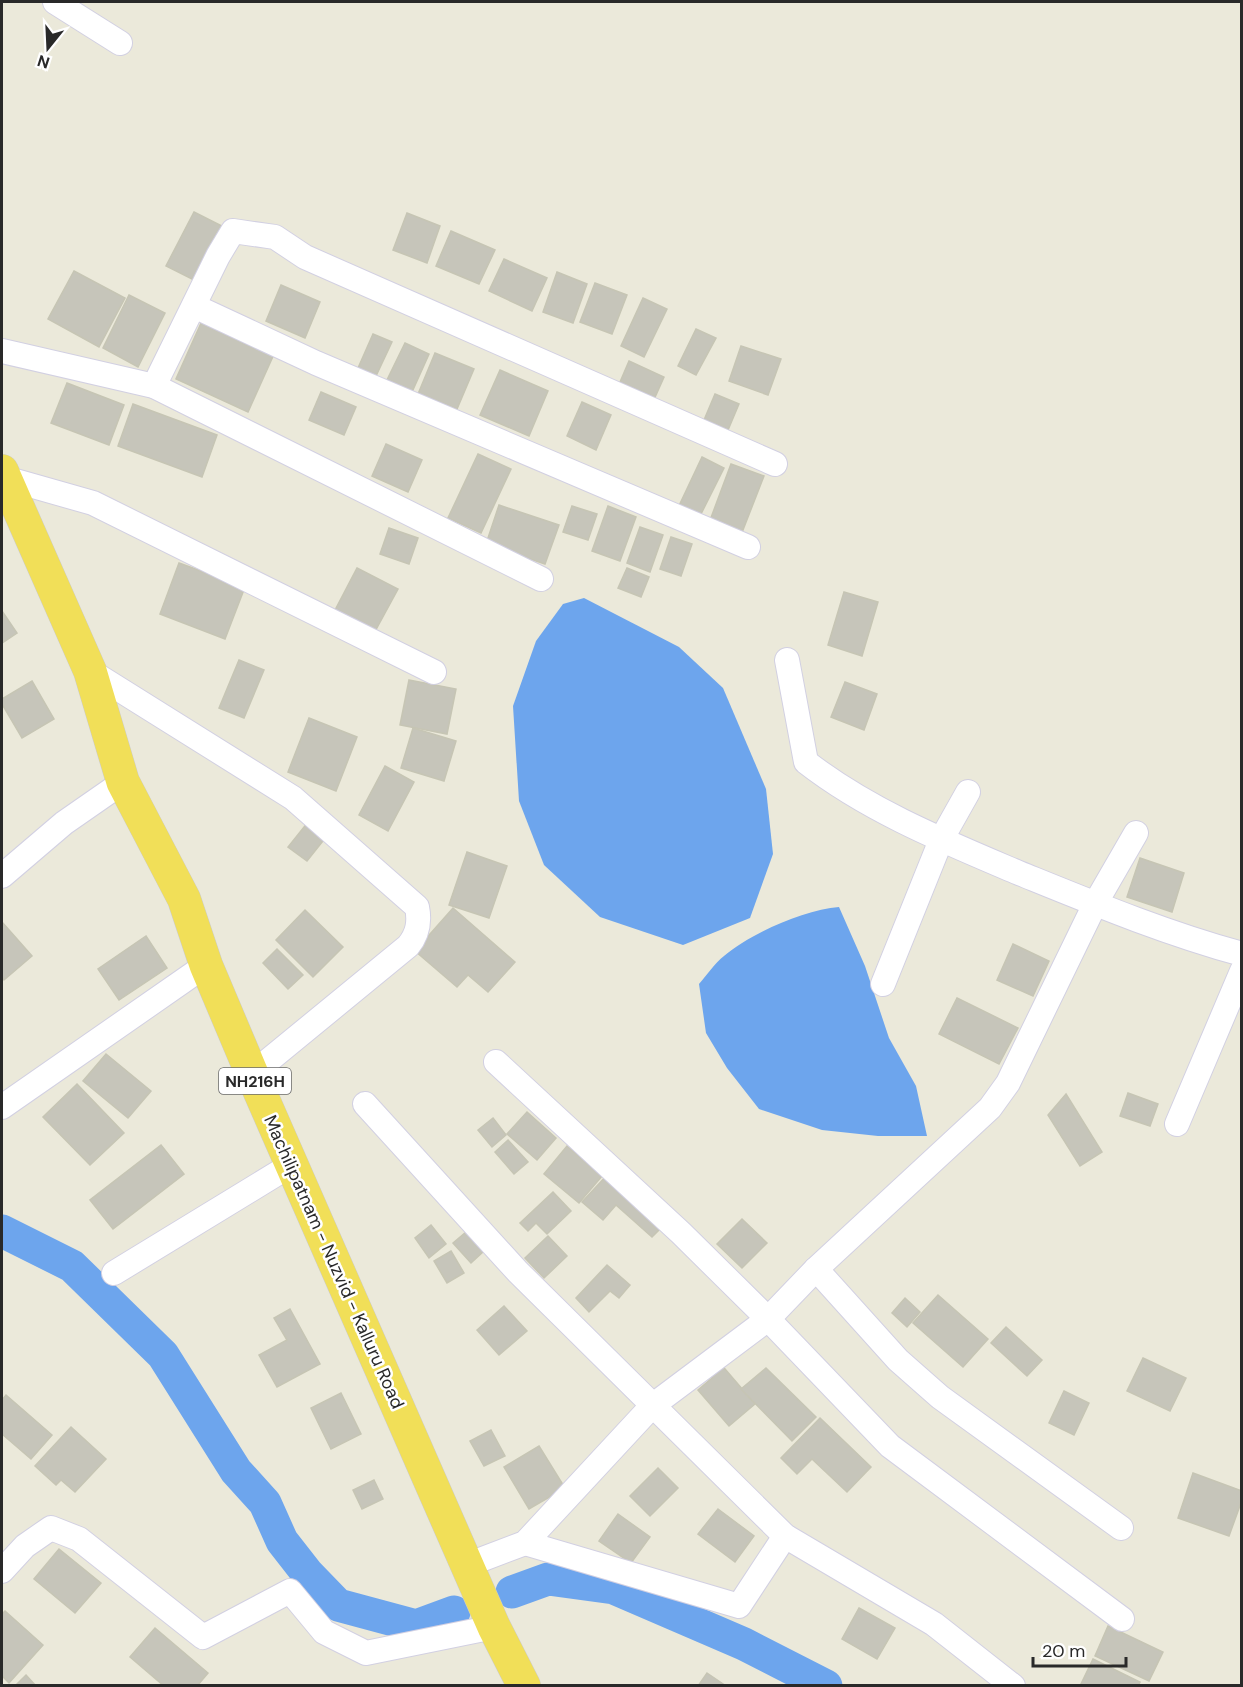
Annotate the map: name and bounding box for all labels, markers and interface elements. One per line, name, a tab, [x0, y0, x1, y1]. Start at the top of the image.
north arrow	[18, 18, 78, 78]
text: N	[35, 50, 52, 74]
road number: NH216H	[219, 1068, 291, 1094]
street label: Machilipatnam - Nuzvid - Kalluru Road	[258, 1111, 410, 1413]
scale bar	[1033, 1630, 1126, 1668]
text: 20 m	[1042, 1639, 1085, 1663]

